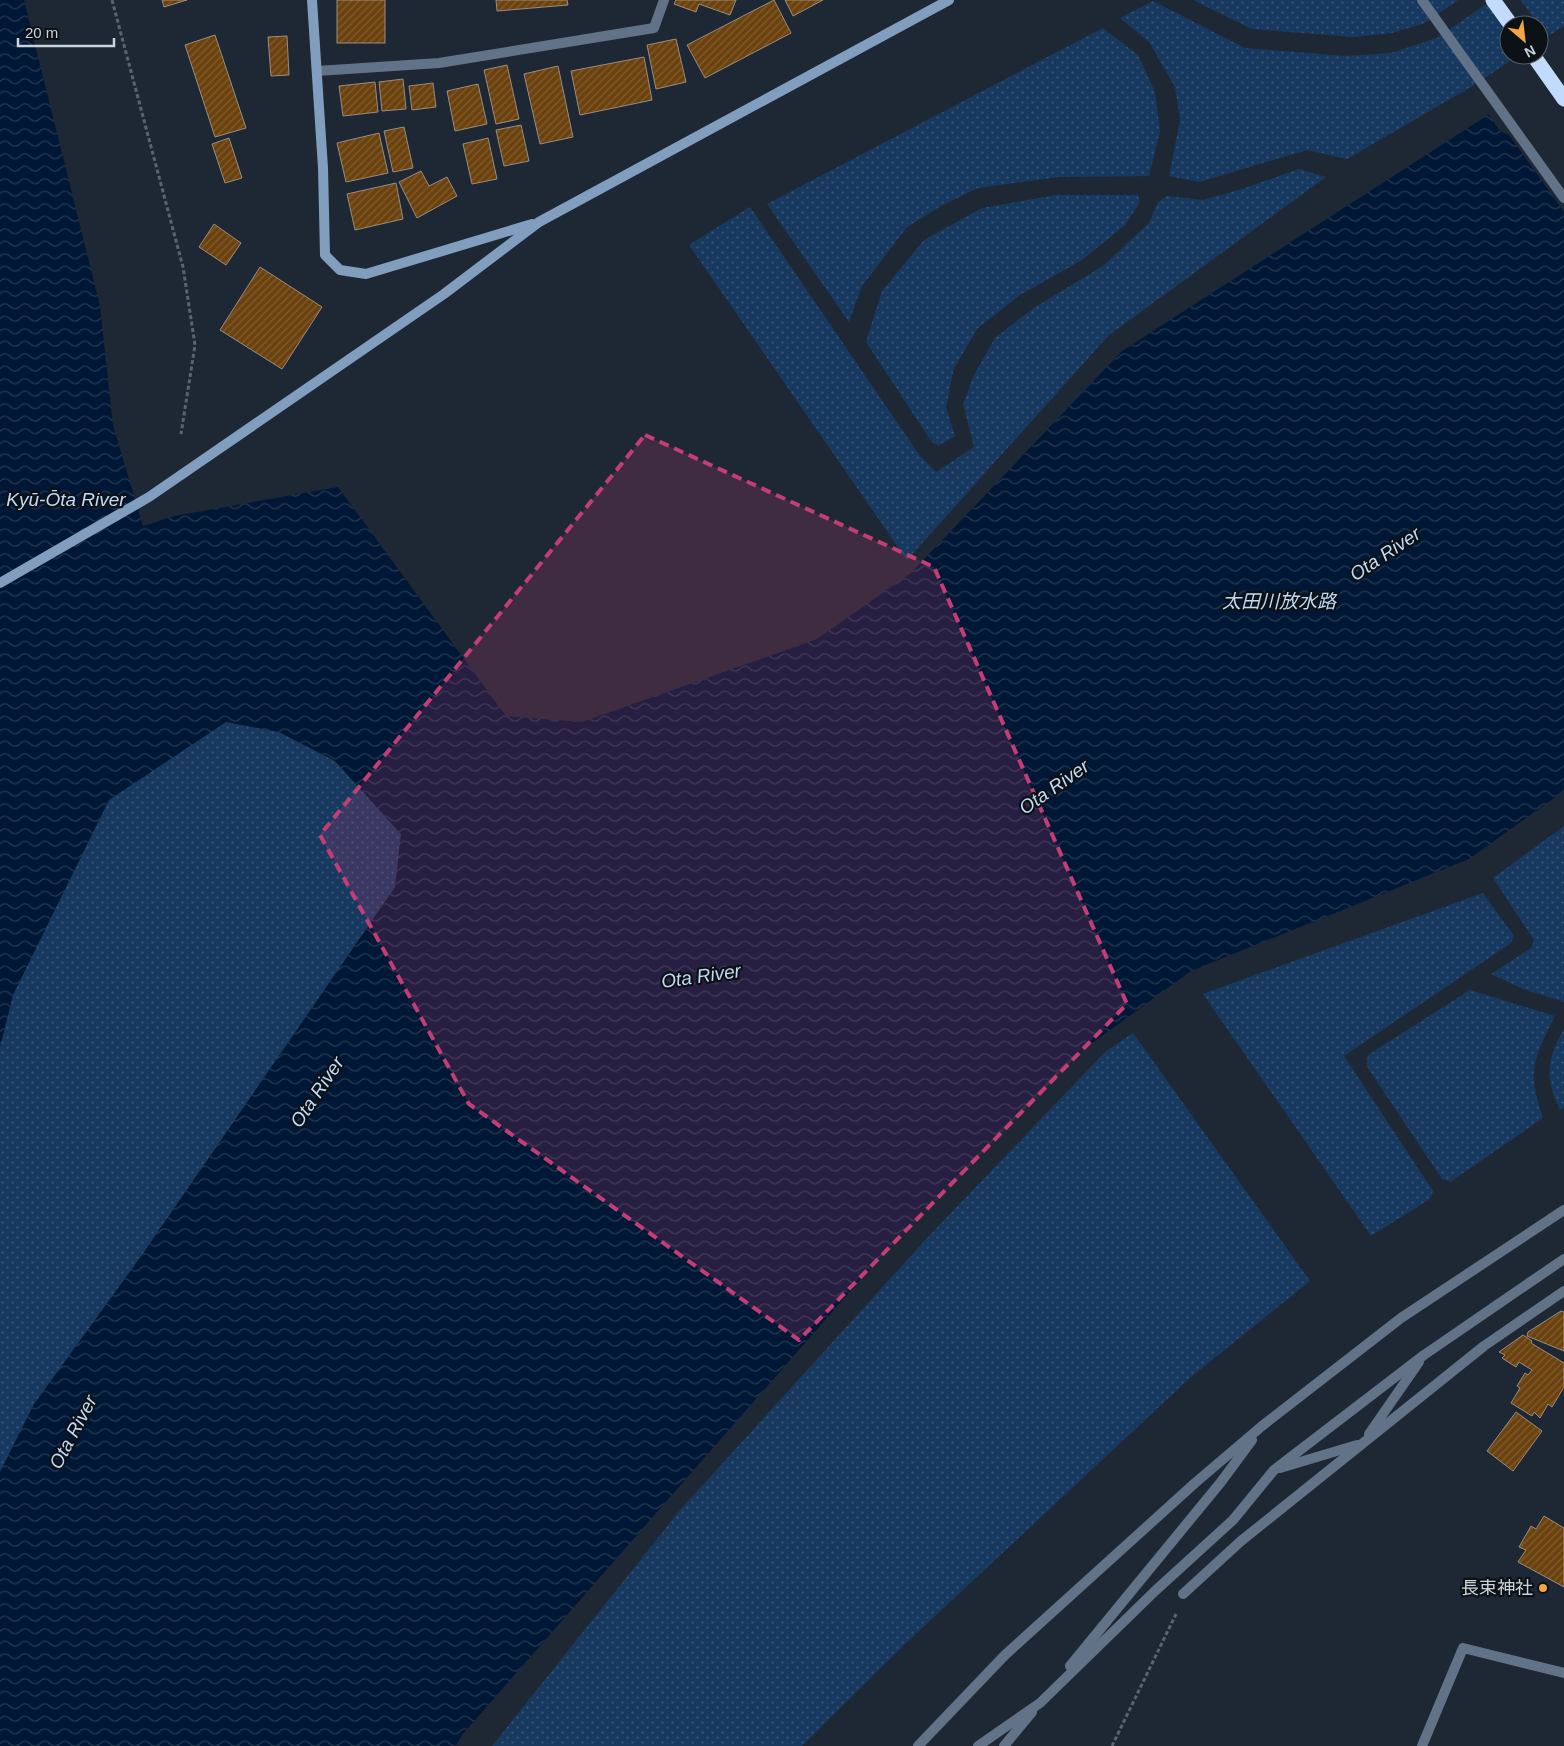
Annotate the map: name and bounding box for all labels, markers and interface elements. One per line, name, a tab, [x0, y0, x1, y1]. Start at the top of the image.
scale bar	[18, 15, 114, 47]
north arrow	[1499, 15, 1549, 65]
text: 20 m	[25, 24, 58, 41]
text: N	[1522, 42, 1538, 61]
water label: Kyū-Ōta River	[6, 489, 126, 510]
water label: Ota River	[1346, 522, 1425, 585]
water label: 太田川放水路	[1222, 591, 1338, 612]
water label: Ota River	[1015, 755, 1093, 819]
water label: Ota River	[660, 960, 743, 992]
water label: Ota River	[286, 1052, 349, 1131]
water label: Ota River	[45, 1391, 101, 1472]
place label: 長束神社	[1461, 1578, 1533, 1598]
marker: 長束神社	[1537, 1582, 1549, 1594]

